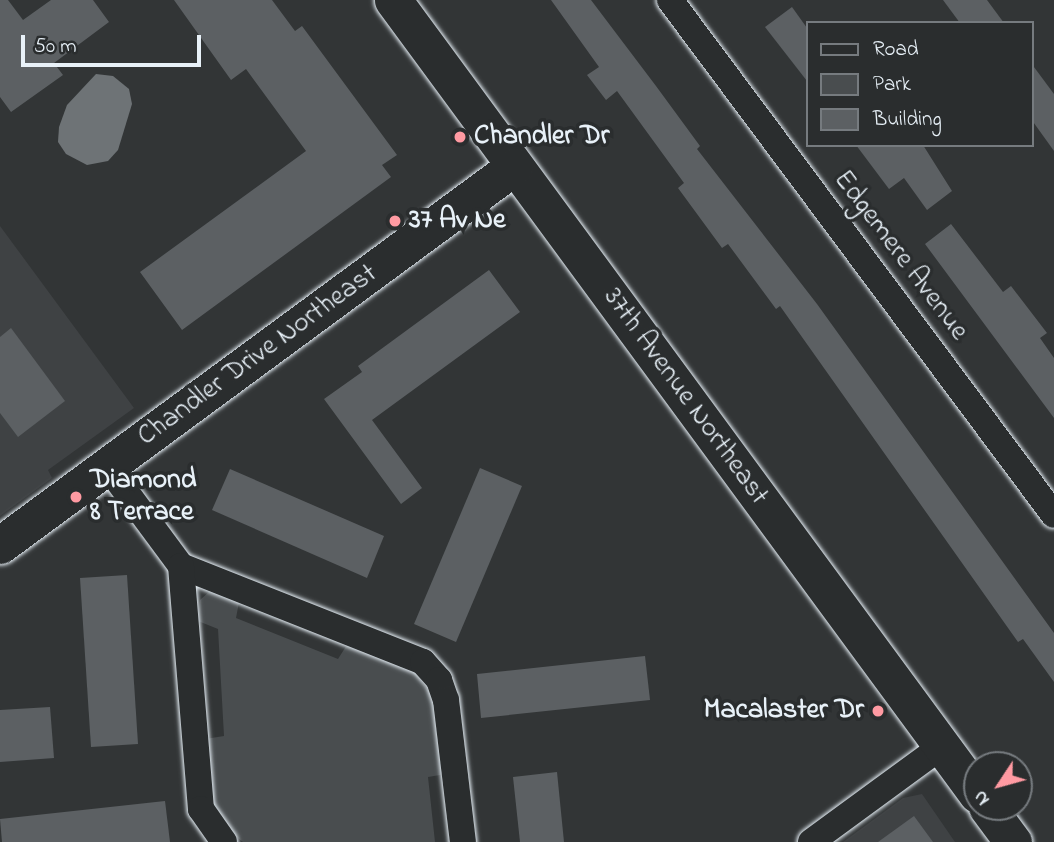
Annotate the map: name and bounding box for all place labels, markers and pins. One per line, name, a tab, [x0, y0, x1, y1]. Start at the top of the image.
place label: Chandler Dr	[474, 120, 609, 154]
marker: Chandler Dr	[452, 129, 468, 145]
place label: 37 Av Ne	[409, 204, 506, 238]
marker: 37 Av Ne	[387, 213, 403, 229]
place label: Diamond 8 Terrace	[90, 464, 197, 530]
marker: Diamond 8 Terrace	[68, 489, 84, 505]
place label: Macalaster Dr	[703, 694, 864, 728]
marker: Macalaster Dr	[870, 703, 886, 719]

